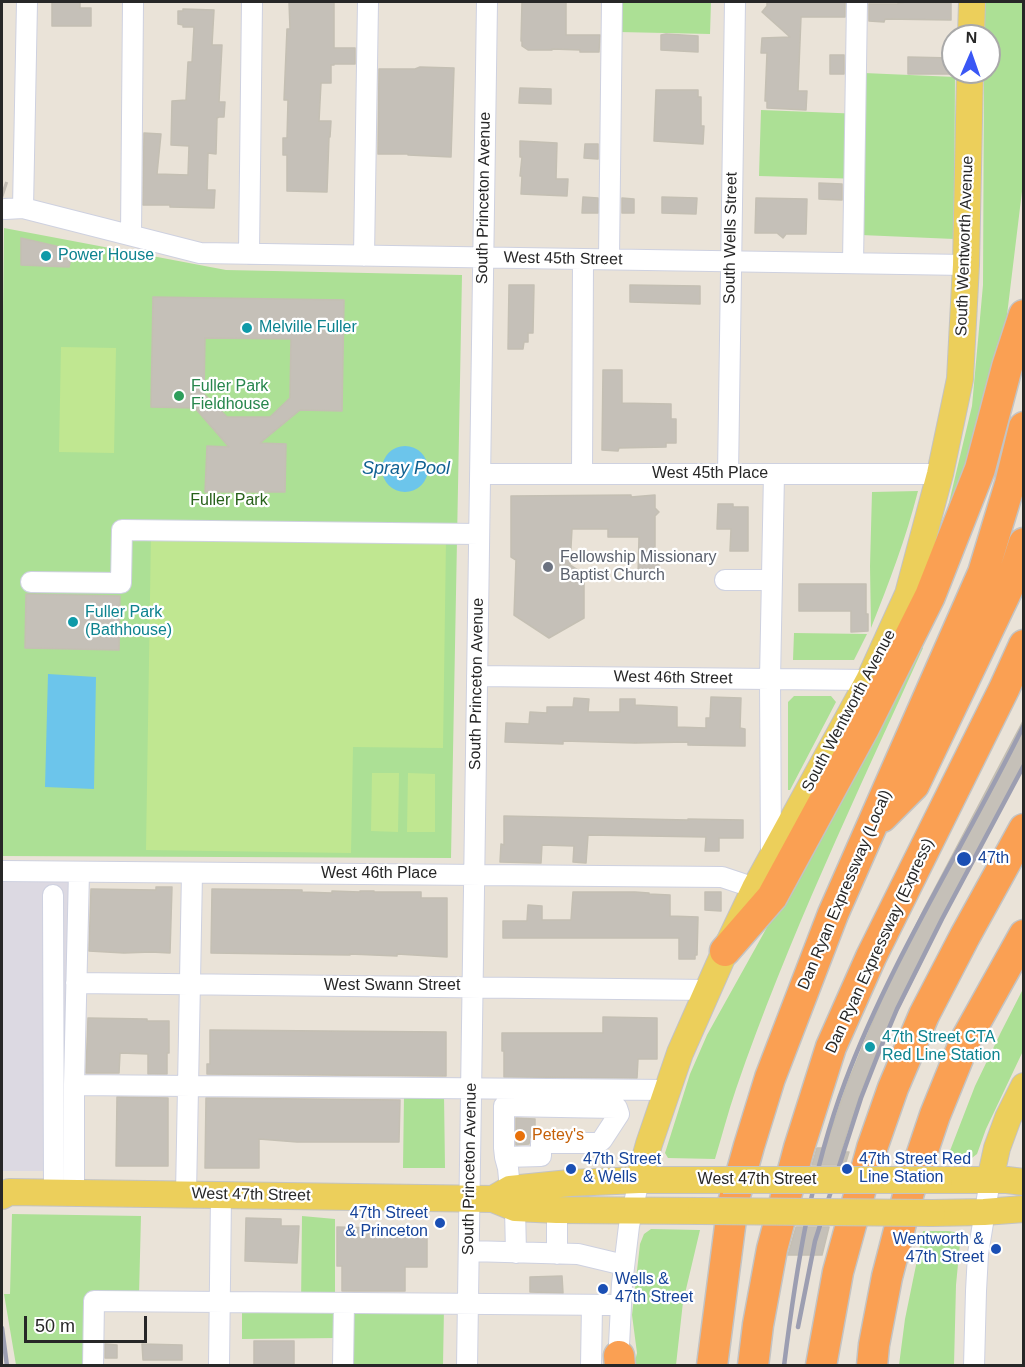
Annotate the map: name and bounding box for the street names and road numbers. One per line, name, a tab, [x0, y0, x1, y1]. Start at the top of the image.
street label: South Princeton Avenue	[473, 112, 495, 284]
street label: South Wentworth Avenue	[952, 155, 978, 337]
street label: South Wells Street	[720, 172, 742, 304]
street label: West 45th Street	[503, 248, 623, 270]
street label: West 45th Place	[652, 464, 768, 484]
street label: South Princeton Avenue	[466, 598, 488, 770]
street label: South Wentworth Avenue	[798, 627, 900, 795]
street label: West 46th Street	[613, 667, 733, 689]
street label: Dan Ryan Expressway (Local)	[794, 787, 896, 993]
street label: Dan Ryan Expressway (Express)	[822, 836, 938, 1056]
street label: West 46th Place	[321, 864, 437, 884]
street label: West Swann Street	[324, 976, 460, 996]
street label: South Princeton Avenue	[459, 1083, 481, 1255]
street label: West 47th Street	[698, 1170, 816, 1190]
street label: West 47th Street	[191, 1184, 311, 1206]

